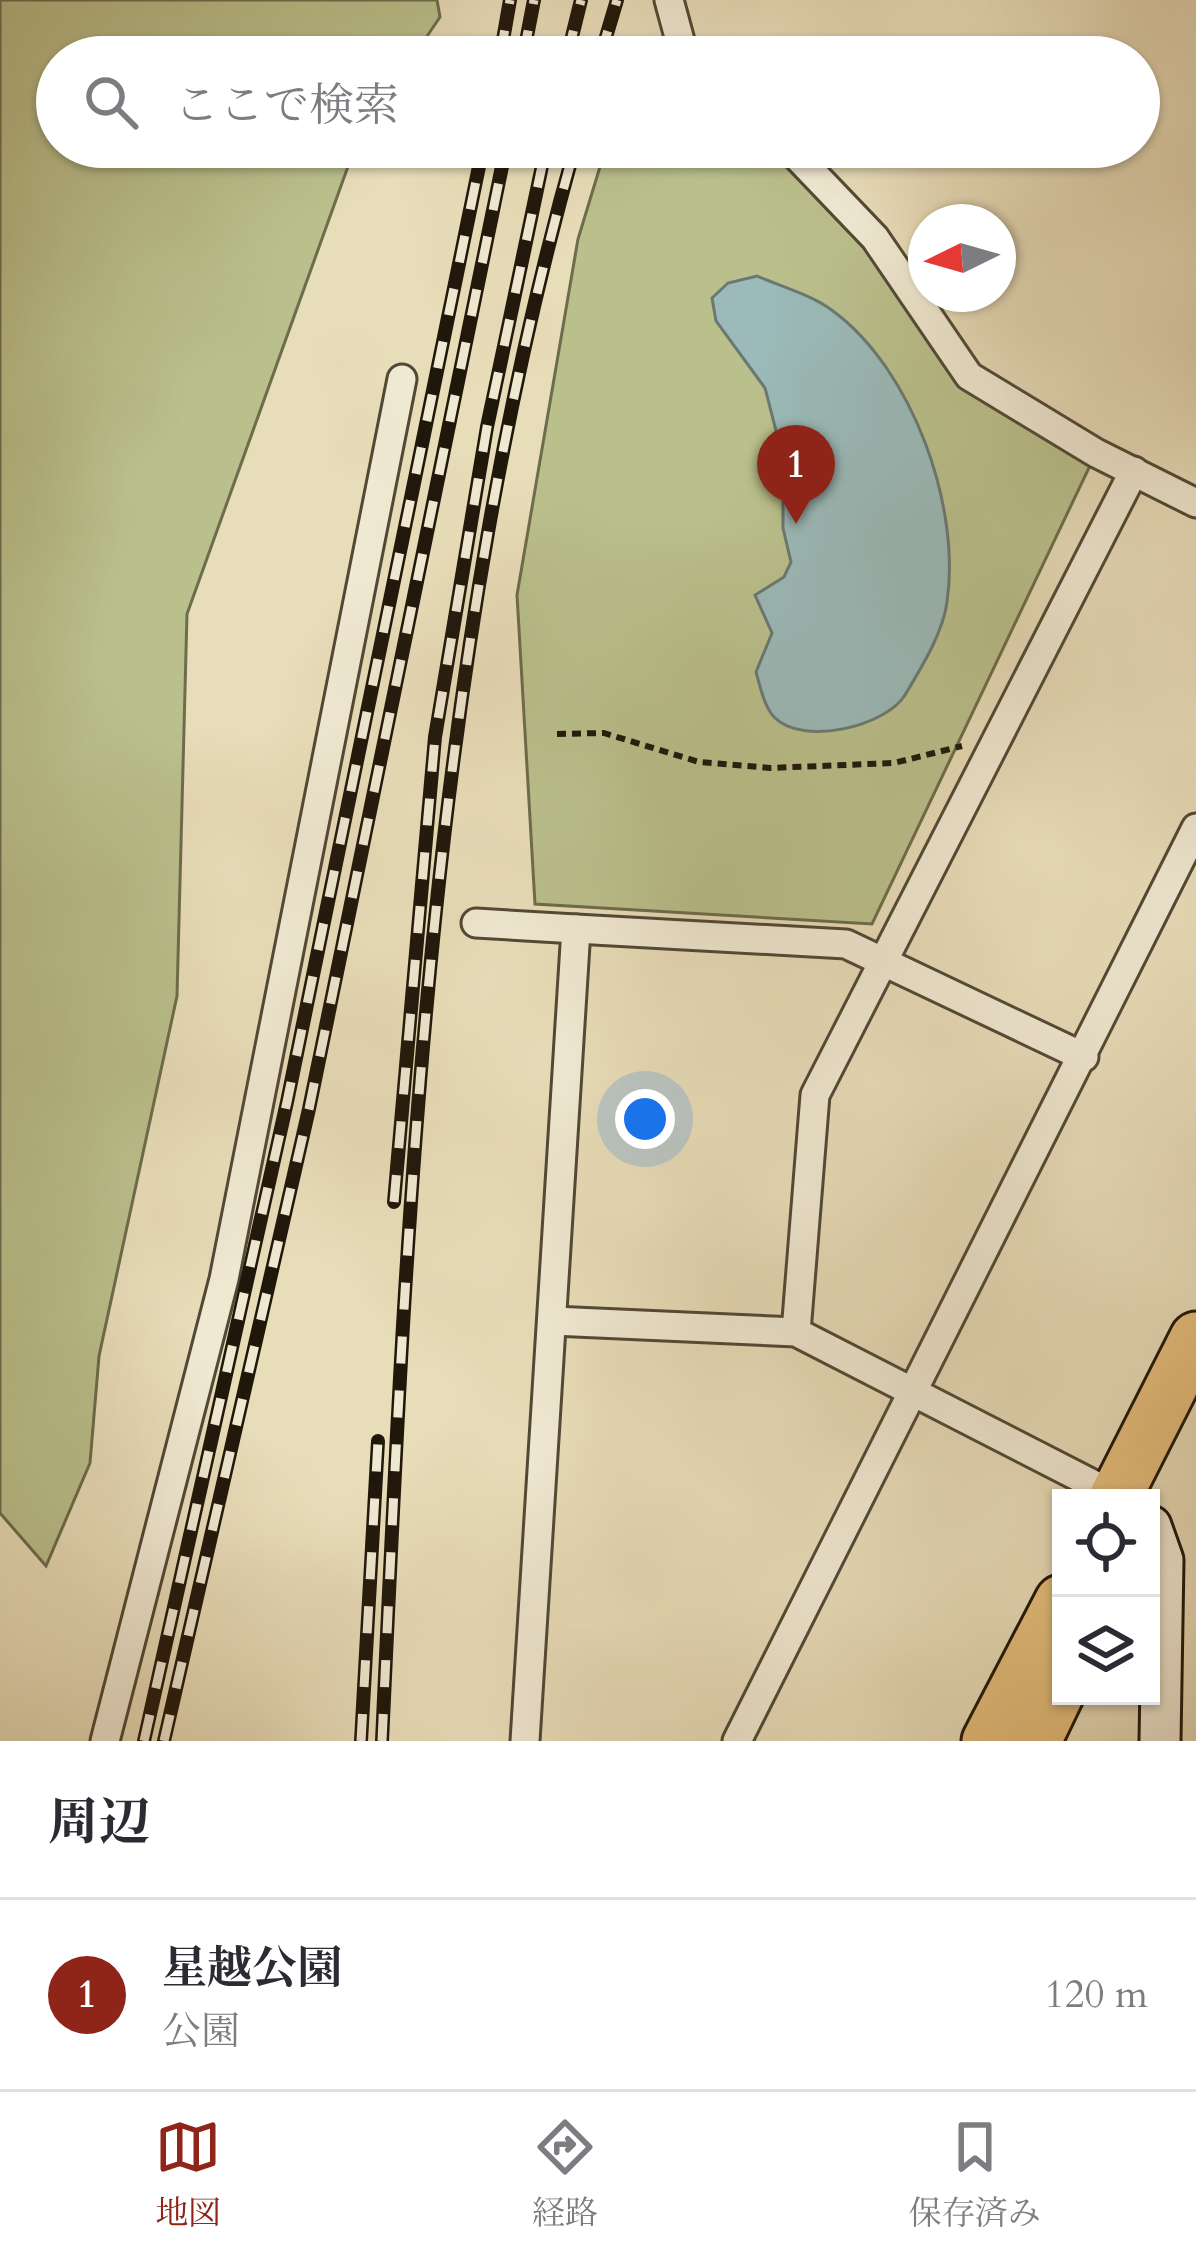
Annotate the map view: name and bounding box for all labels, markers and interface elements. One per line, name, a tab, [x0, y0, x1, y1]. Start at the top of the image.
search box	[36, 36, 1160, 168]
icon: search	[78, 69, 144, 135]
text: ここで検索	[174, 75, 399, 136]
north arrow	[908, 204, 1016, 312]
pin: 1	[757, 425, 835, 524]
your location	[615, 1089, 675, 1149]
map controls	[1052, 1489, 1160, 1705]
button: locate	[1052, 1489, 1160, 1597]
button: layers	[1052, 1597, 1160, 1705]
text: 周辺	[48, 1788, 150, 1858]
text: 星越公園	[162, 1938, 342, 1999]
text: 1	[77, 1968, 97, 2021]
text: 120 m	[1045, 1968, 1148, 2021]
text: 公園	[162, 2005, 240, 2058]
tab: 地図	[155, 2114, 221, 2236]
tab: 経路	[532, 2114, 598, 2236]
tab: 保存済み	[909, 2114, 1041, 2236]

